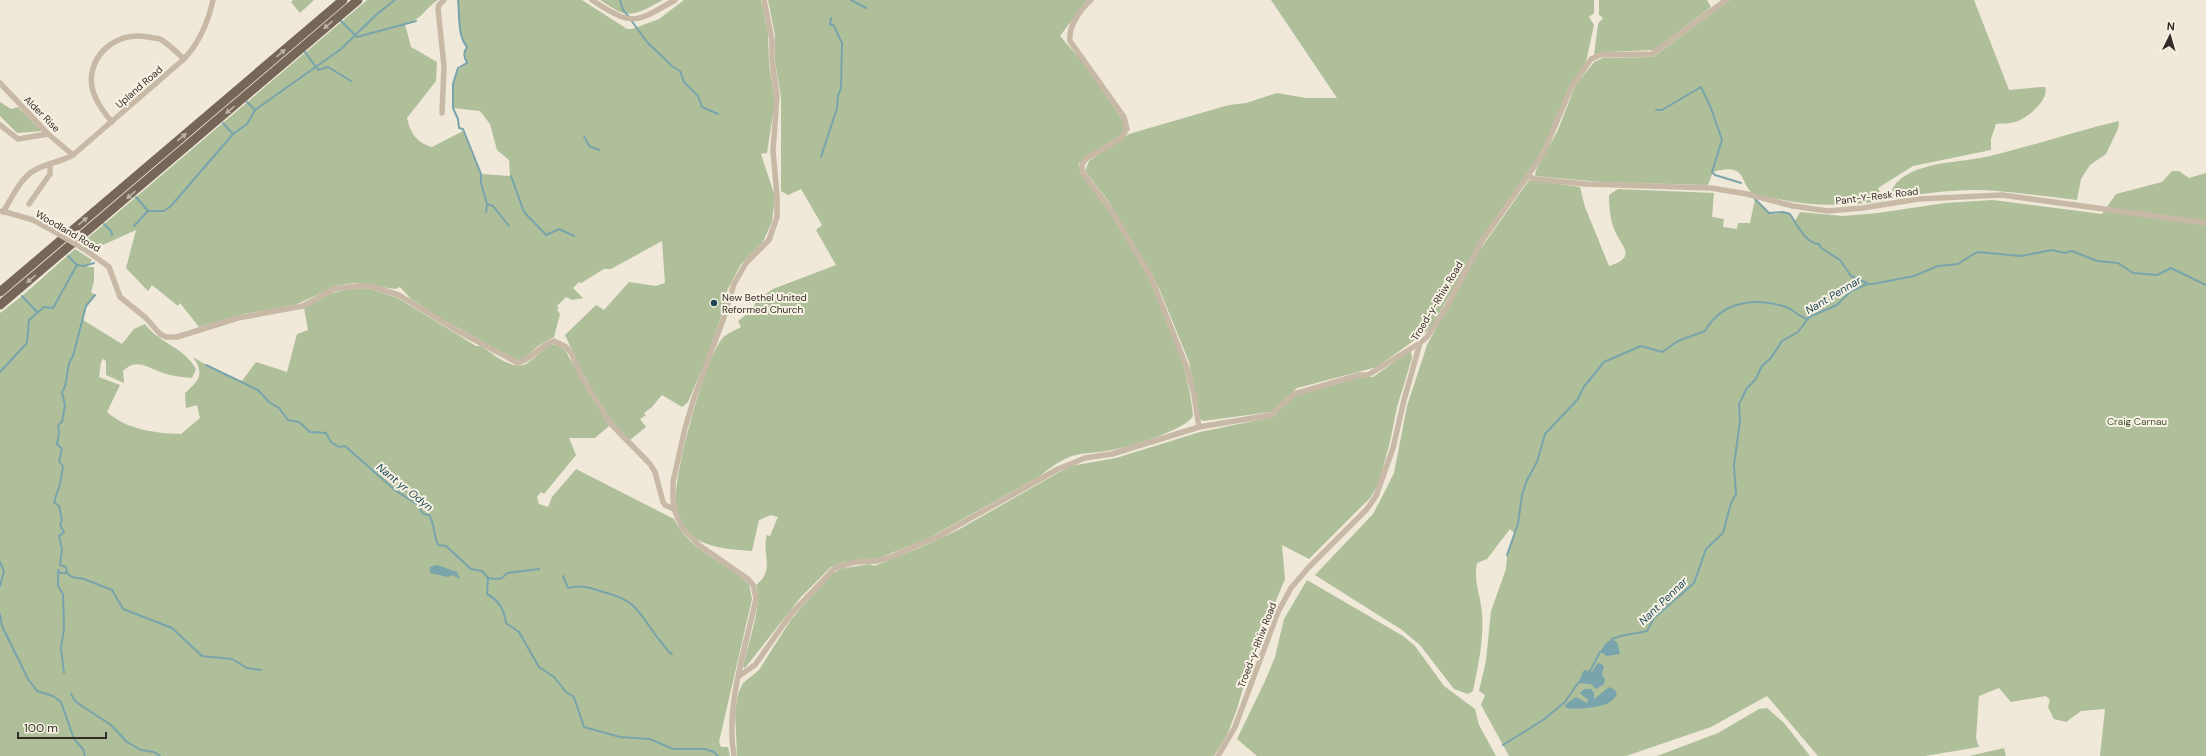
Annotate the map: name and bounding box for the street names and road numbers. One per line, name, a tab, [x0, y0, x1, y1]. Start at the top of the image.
street label: Upland Road	[113, 63, 165, 111]
street label: Alder Rise	[21, 93, 63, 135]
street label: Pant-Y-Resk Road	[1835, 184, 1919, 208]
street label: Woodland Road	[33, 207, 103, 255]
street label: Troed-y-Rhiw Road	[1408, 259, 1466, 343]
street label: Troed-y-Rhiw Road	[1235, 600, 1279, 690]

